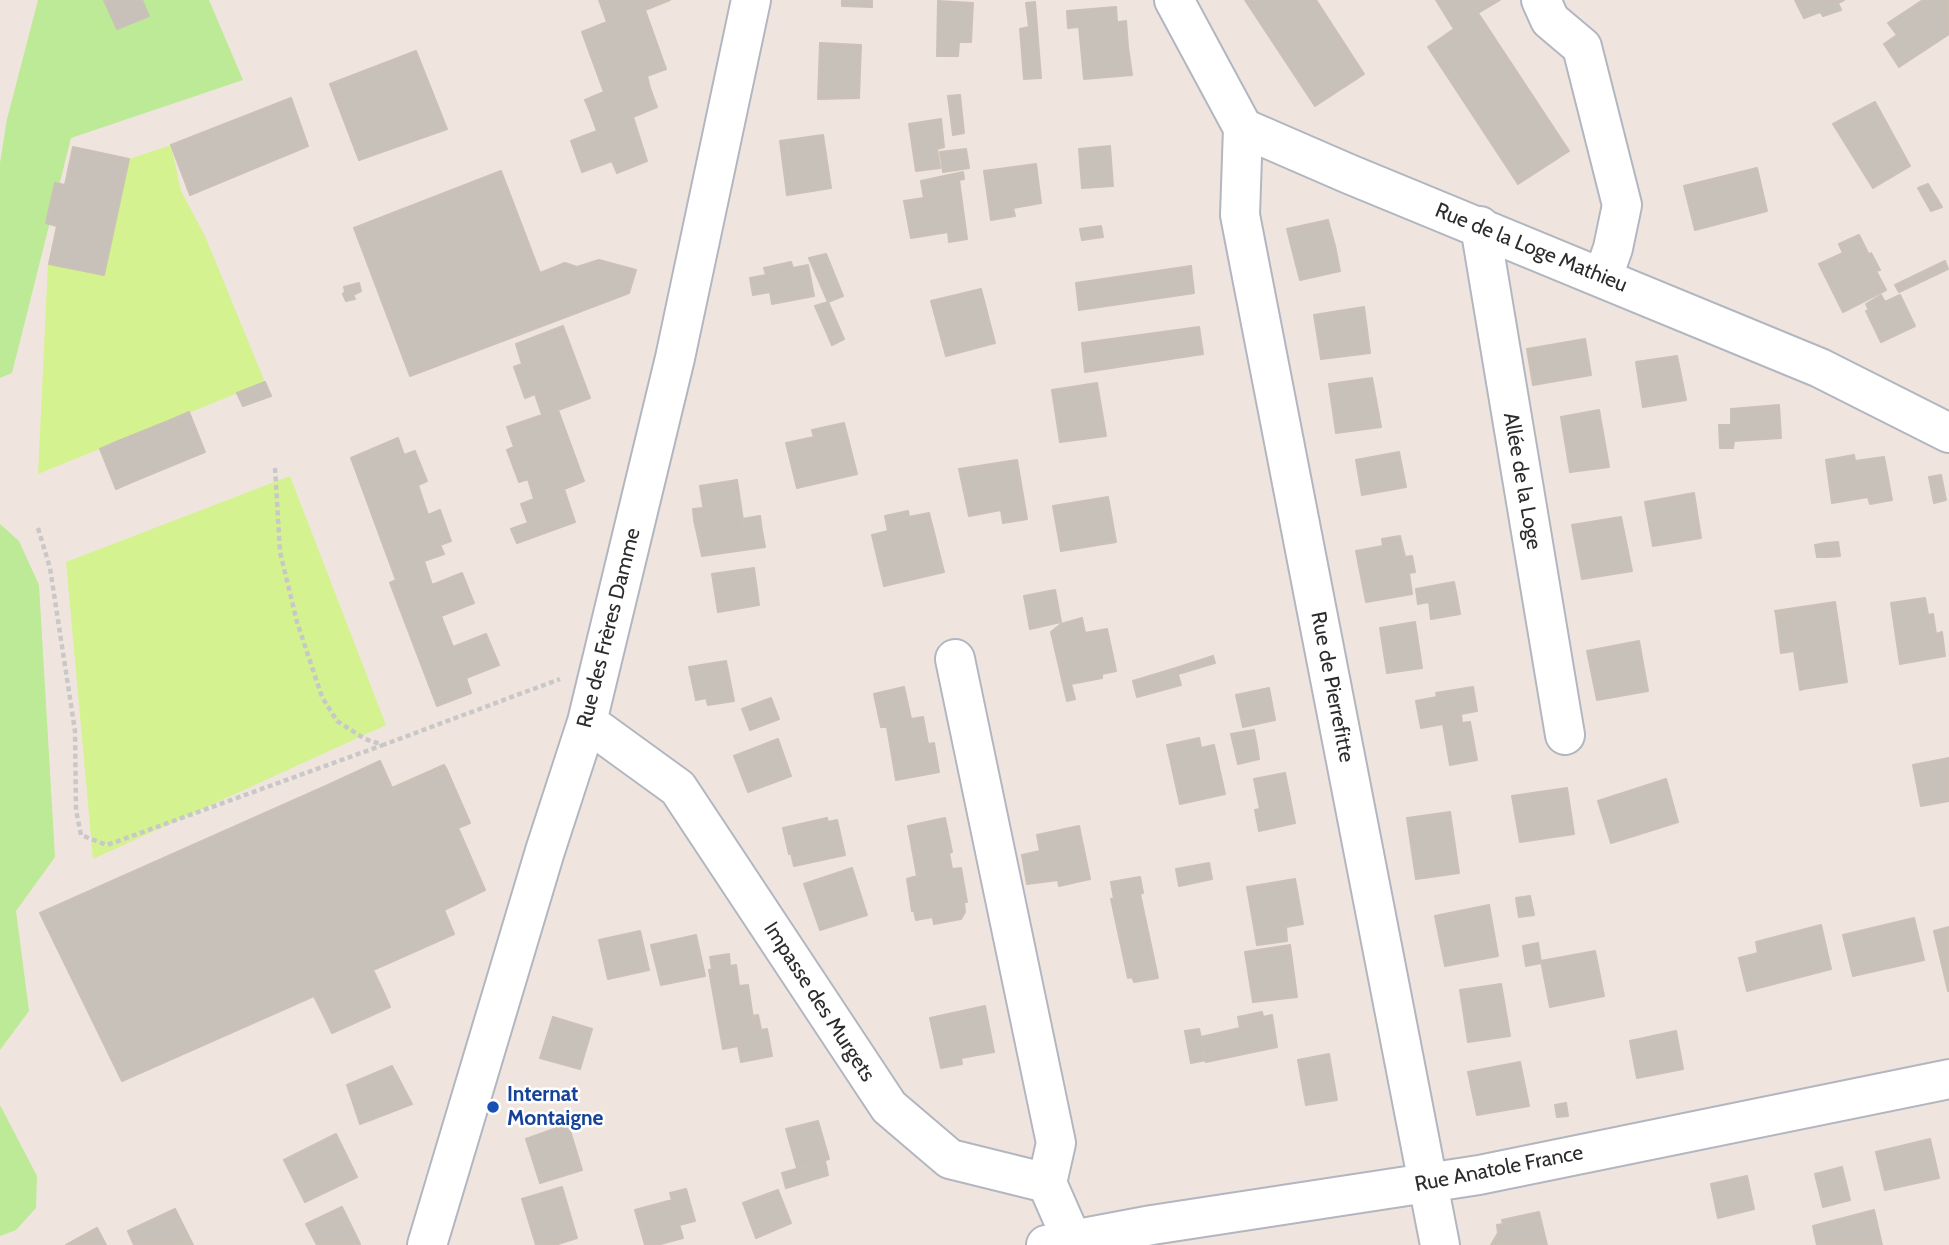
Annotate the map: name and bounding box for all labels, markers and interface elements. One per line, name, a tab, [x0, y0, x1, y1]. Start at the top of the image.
street label: Rue de la Loge Mathieu	[1431, 198, 1631, 298]
street label: Allée de la Loge	[1498, 410, 1546, 552]
street label: Rue des Frères Damme	[572, 525, 646, 731]
street label: Rue de Pierrefitte	[1305, 609, 1359, 765]
street label: Impasse des Murgets	[758, 917, 880, 1087]
place label: Internat Montaigne	[507, 1082, 603, 1132]
marker: Internat Montaigne	[485, 1099, 501, 1115]
street label: Rue Anatole France	[1413, 1140, 1585, 1198]

